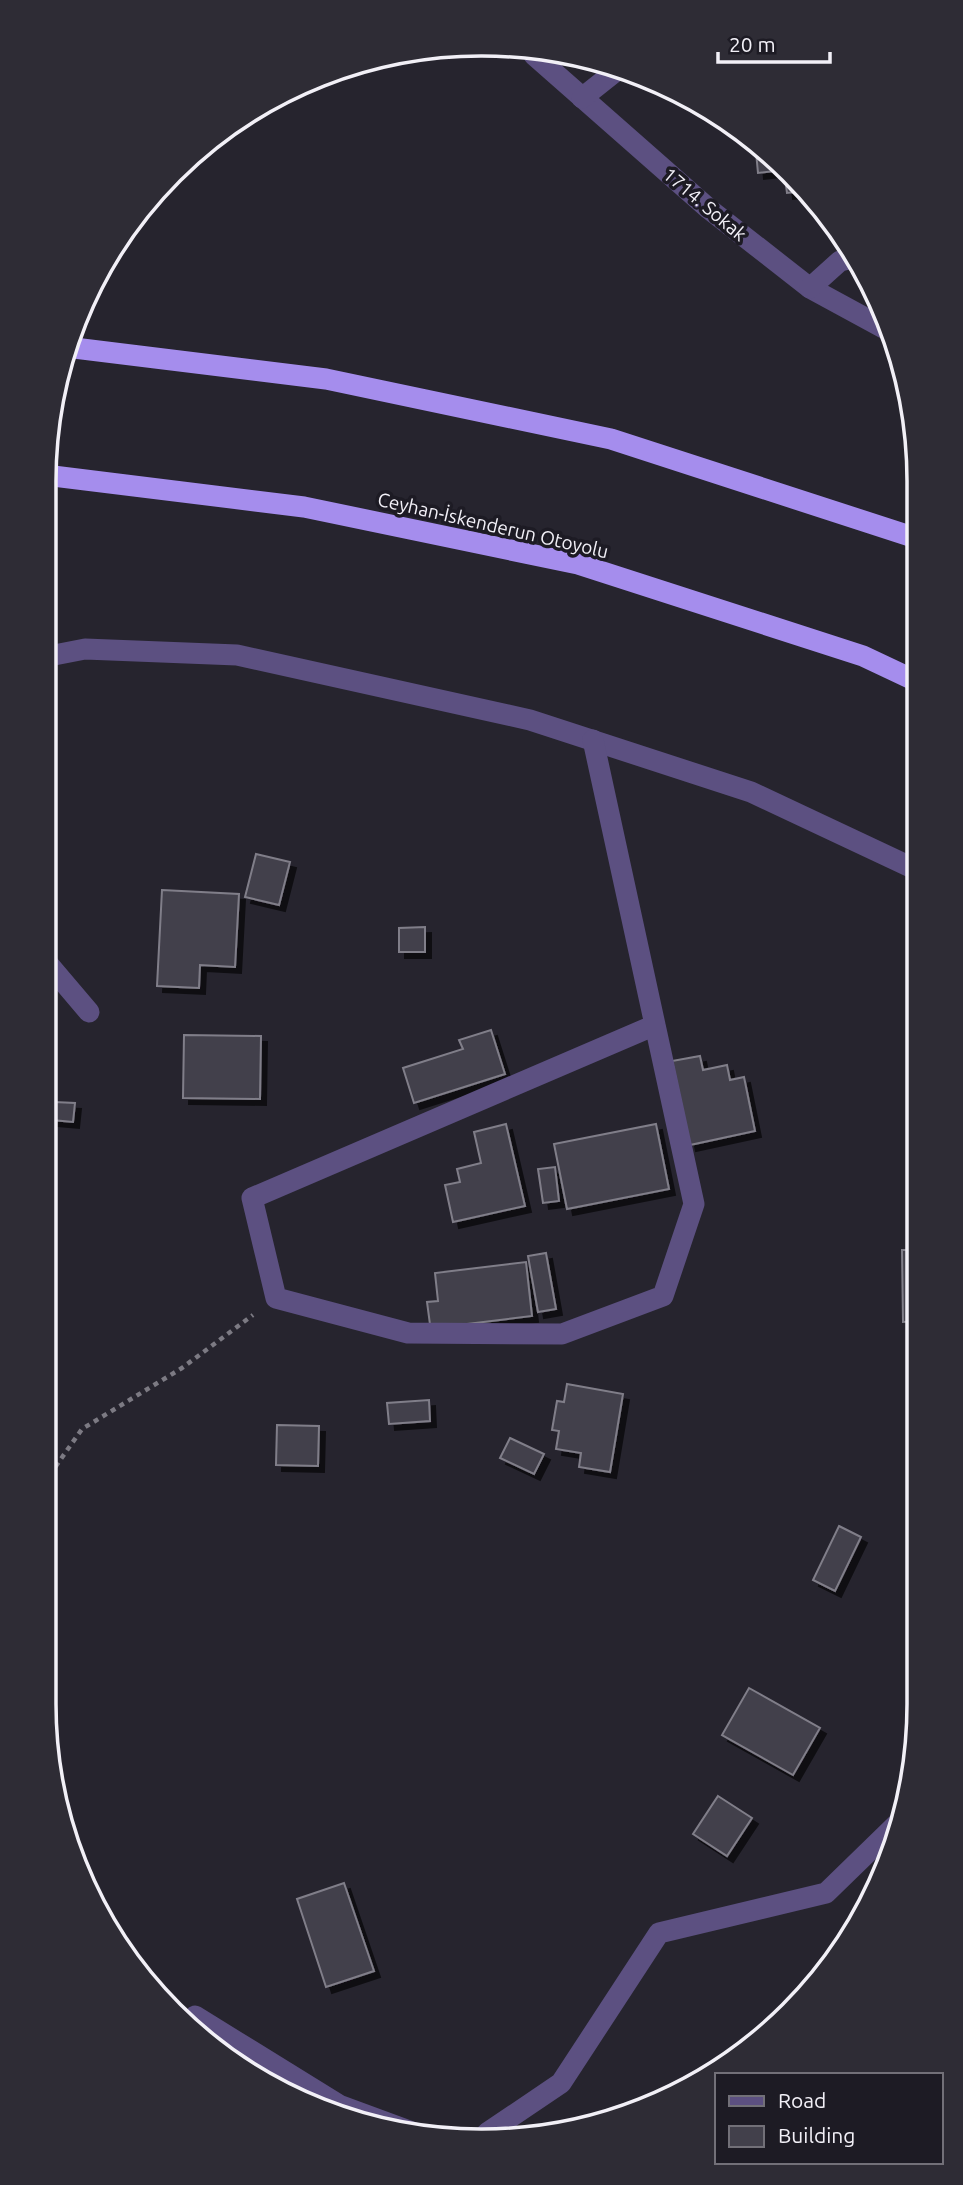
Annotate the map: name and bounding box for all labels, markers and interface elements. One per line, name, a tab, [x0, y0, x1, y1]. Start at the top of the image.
scale bar	[718, 21, 830, 65]
text: 20 m	[729, 32, 776, 56]
street label: 1714. Sokak	[659, 163, 751, 245]
street label: Ceyhan-İskenderun Otoyolu	[375, 488, 611, 562]
legend	[715, 2073, 942, 2164]
text: Road	[778, 2088, 826, 2112]
text: Building	[778, 2123, 855, 2147]

